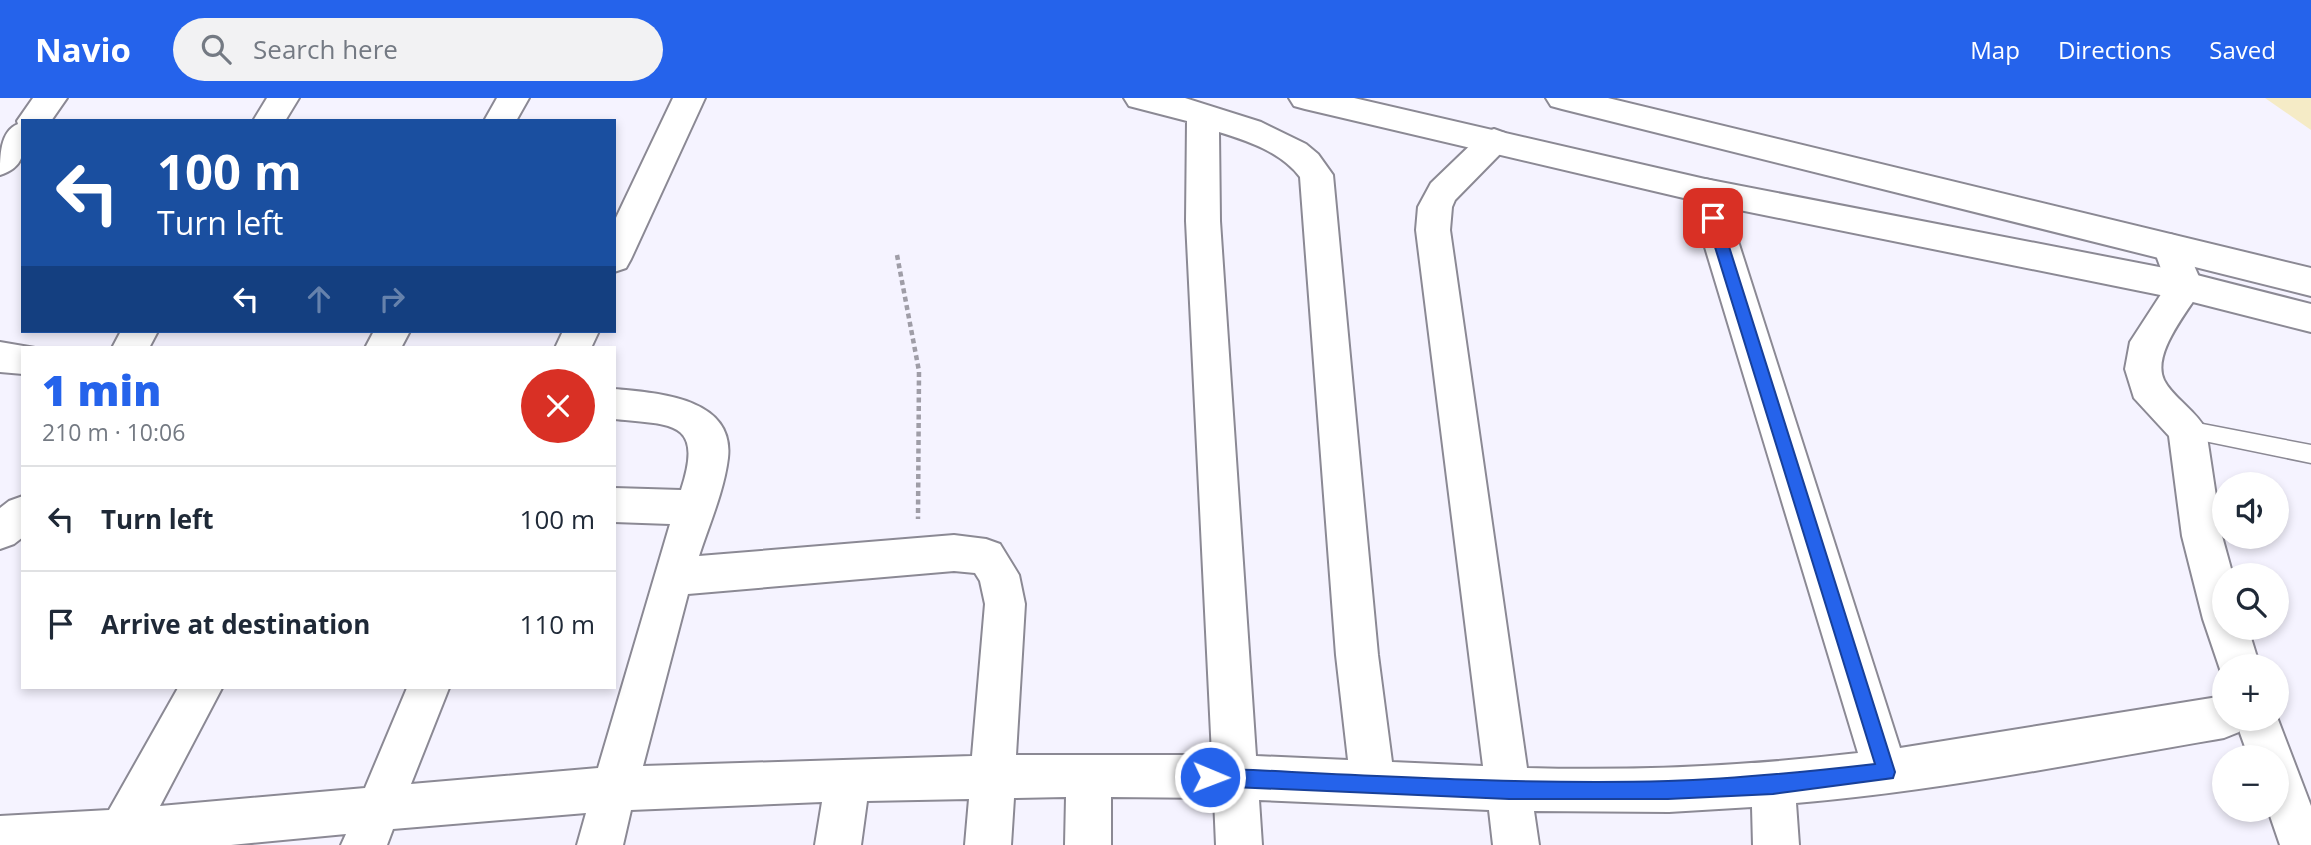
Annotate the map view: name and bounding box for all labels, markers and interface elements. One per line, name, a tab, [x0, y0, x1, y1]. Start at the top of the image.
search box	[173, 18, 663, 81]
text: Navio	[35, 27, 131, 72]
icon: search	[197, 30, 235, 68]
text: Search here	[253, 31, 398, 67]
text: Map	[1970, 33, 2020, 66]
text: Directions	[2058, 33, 2171, 66]
text: Saved	[2209, 33, 2276, 66]
text: 100 m	[157, 138, 302, 204]
icon: left	[42, 147, 133, 238]
pin	[1683, 188, 1743, 248]
icon: arrive	[1694, 199, 1732, 237]
text: Turn left	[157, 201, 283, 244]
icon: left	[227, 280, 265, 318]
icon: ahead	[300, 280, 338, 318]
icon: right	[373, 280, 411, 318]
text: 1 min	[42, 361, 161, 418]
button: close	[521, 369, 595, 443]
text: 210 m · 10:06	[42, 416, 185, 448]
map controls	[2212, 472, 2289, 822]
button: sound	[2212, 472, 2289, 549]
icon: left	[42, 500, 80, 538]
text: Turn left	[101, 501, 213, 537]
text: 100 m	[520, 501, 595, 537]
button: search	[2212, 563, 2289, 640]
icon: arrive	[42, 605, 80, 643]
text: Arrive at destination	[101, 606, 370, 642]
text: 110 m	[520, 606, 595, 642]
button: +	[2212, 654, 2289, 731]
position arrow	[1173, 740, 1247, 814]
button: −	[2212, 745, 2289, 822]

